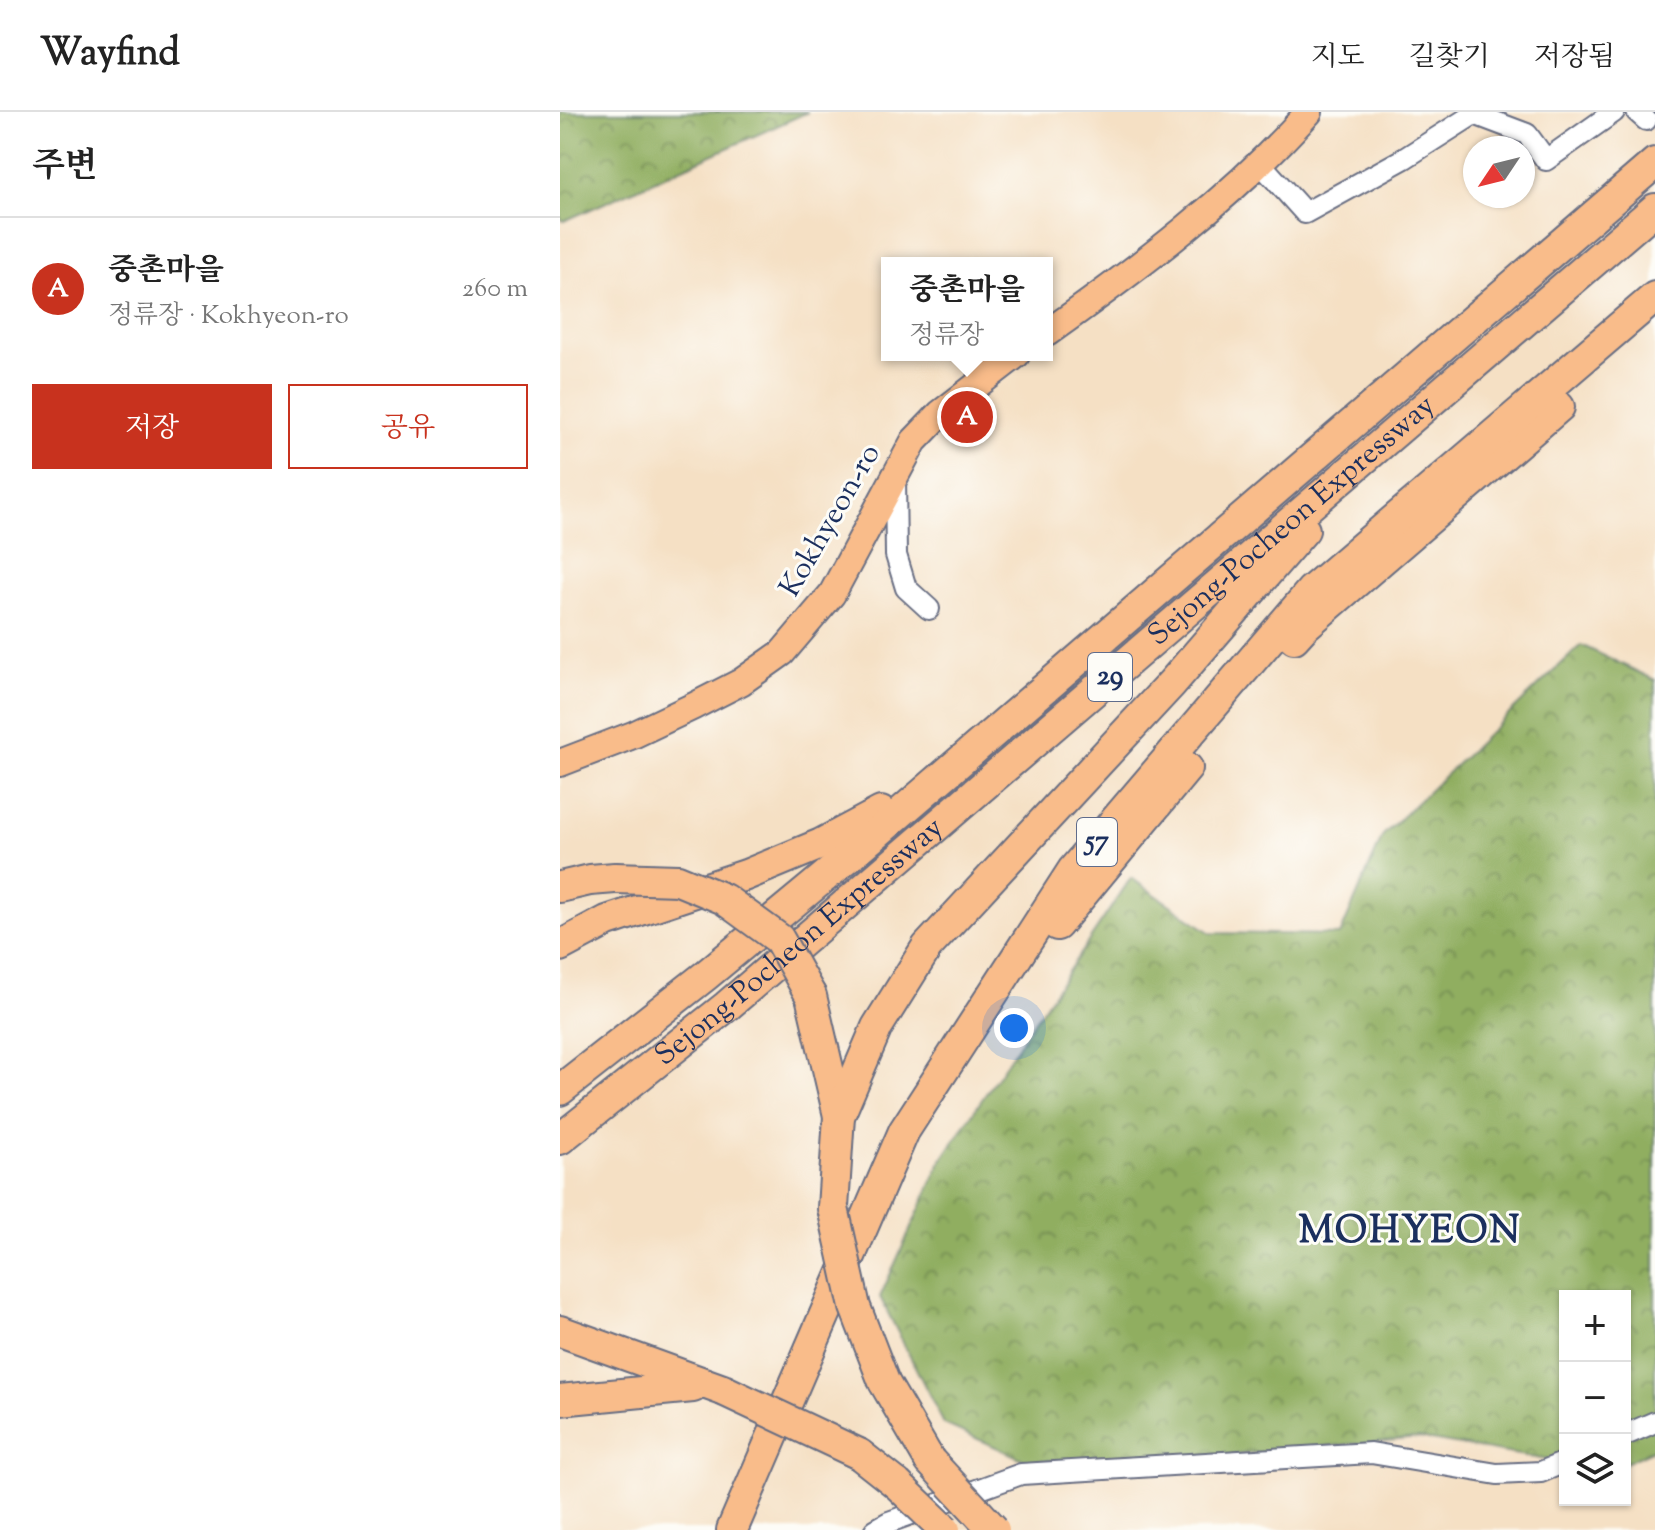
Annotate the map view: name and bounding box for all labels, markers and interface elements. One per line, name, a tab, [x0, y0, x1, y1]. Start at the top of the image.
text: Wayfind	[40, 28, 180, 82]
text: 지도	[1311, 38, 1365, 78]
text: 길찾기	[1409, 38, 1490, 78]
text: 저장됨	[1534, 38, 1615, 78]
north arrow	[1463, 136, 1535, 208]
text: 주변	[32, 143, 98, 192]
text: 중촌마을	[108, 250, 224, 293]
popup	[881, 257, 1053, 361]
text: 중촌마을	[909, 270, 1025, 313]
text: A	[47, 271, 69, 308]
text: 260 m	[462, 271, 528, 308]
text: 정류장 · Kokhyeon-ro	[108, 298, 349, 335]
text: 정류장	[909, 318, 984, 355]
button: 저장	[32, 384, 272, 469]
button: 공유	[288, 384, 528, 469]
street label: Sejong-Pocheon Expressway	[1139, 385, 1445, 657]
pin: A	[941, 387, 993, 447]
street label: Kokhyeon-ro	[770, 436, 892, 606]
road number: 29	[1088, 653, 1132, 701]
street label: Sejong-Pocheon Expressway	[646, 807, 953, 1077]
road number: 57	[1077, 818, 1117, 866]
your location	[994, 1008, 1034, 1048]
district label: MOHYEON	[1298, 1206, 1522, 1260]
map controls	[1559, 1290, 1631, 1506]
button: +	[1559, 1290, 1631, 1362]
button: −	[1559, 1362, 1631, 1434]
button: layers	[1559, 1434, 1631, 1506]

